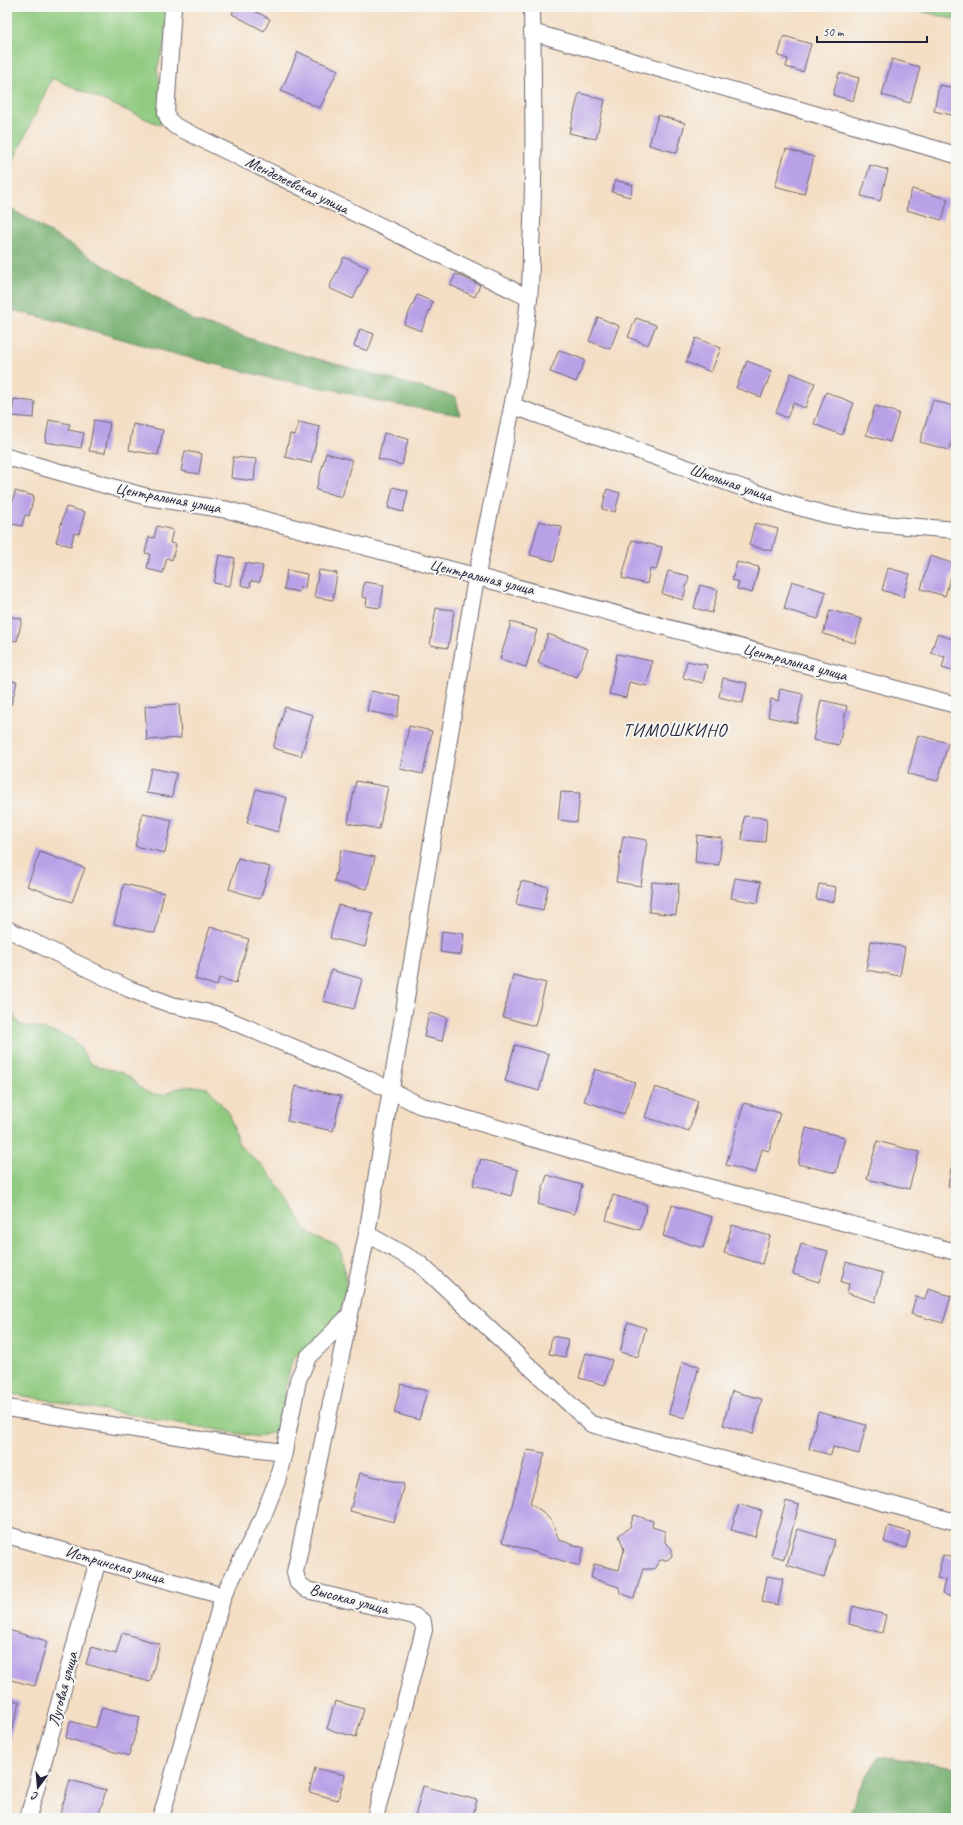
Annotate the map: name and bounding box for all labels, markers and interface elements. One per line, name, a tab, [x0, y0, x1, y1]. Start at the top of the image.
scale bar	[817, 18, 927, 44]
text: 50 m	[823, 24, 845, 40]
street label: Менделеевская улица	[242, 151, 353, 219]
street label: Школьная улица	[687, 459, 776, 507]
street label: Центральная улица	[113, 478, 224, 518]
street label: Центральная улица	[428, 554, 537, 600]
street label: Центральная улица	[741, 638, 850, 686]
district label: ТИМОШКИНО	[623, 719, 728, 741]
street label: Истринская улица	[63, 1541, 168, 1589]
street label: Высокая улица	[308, 1579, 392, 1619]
street label: Луговая улица	[43, 1649, 83, 1728]
north arrow	[18, 1767, 58, 1807]
text: С	[29, 1789, 40, 1804]

